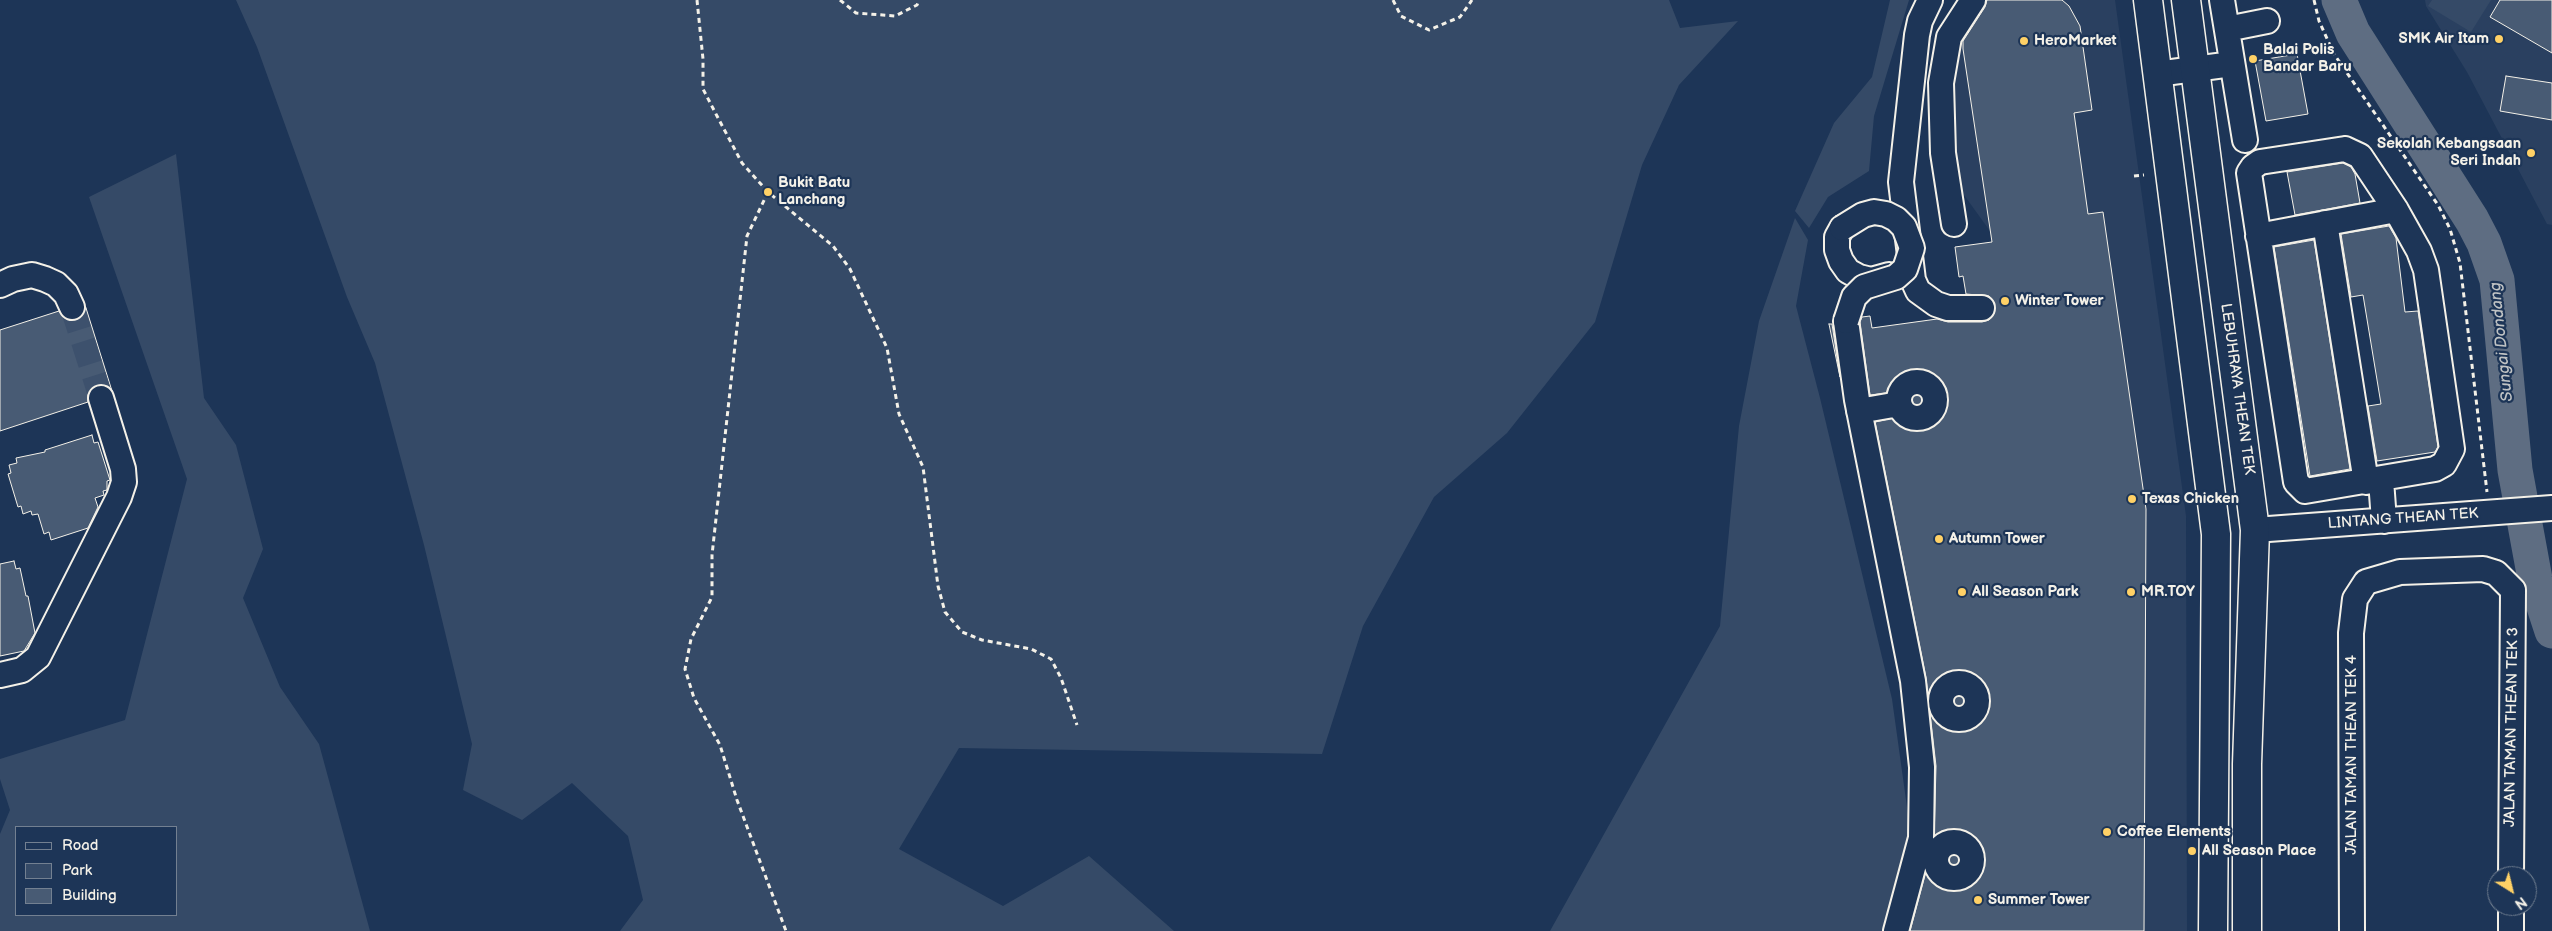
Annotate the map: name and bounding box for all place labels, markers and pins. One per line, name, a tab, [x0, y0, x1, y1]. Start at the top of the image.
place label: SMK Air Itam	[2399, 30, 2489, 48]
place label: HeroMarket	[2034, 32, 2117, 50]
marker: SMK Air Itam	[2493, 33, 2505, 45]
marker: HeroMarket	[2018, 35, 2030, 47]
place label: Balai Polis Bandar Baru	[2263, 41, 2352, 76]
marker: Balai Polis Bandar Baru	[2247, 53, 2259, 65]
place label: Sekolah Kebangsaan Seri Indah	[2377, 135, 2521, 170]
marker: Sekolah Kebangsaan Seri Indah	[2525, 147, 2537, 159]
place label: Bukit Batu Lanchang	[778, 174, 850, 209]
marker: Bukit Batu Lanchang	[762, 186, 774, 198]
place label: Winter Tower	[2015, 292, 2104, 310]
marker: Winter Tower	[1999, 295, 2011, 307]
place label: Texas Chicken	[2142, 490, 2239, 508]
marker: Texas Chicken	[2126, 493, 2138, 505]
place label: Autumn Tower	[1949, 530, 2045, 548]
marker: Autumn Tower	[1933, 533, 1945, 545]
place label: All Season Park	[1972, 583, 2079, 601]
place label: MR.TOY	[2141, 583, 2195, 601]
marker: All Season Park	[1956, 586, 1968, 598]
marker: MR.TOY	[2125, 586, 2137, 598]
place label: Coffee Elements	[2117, 823, 2231, 841]
marker: Coffee Elements	[2101, 826, 2113, 838]
place label: All Season Place	[2202, 842, 2316, 860]
marker: All Season Place	[2186, 845, 2198, 857]
place label: Summer Tower	[1988, 891, 2089, 909]
marker: Summer Tower	[1972, 894, 1984, 906]

